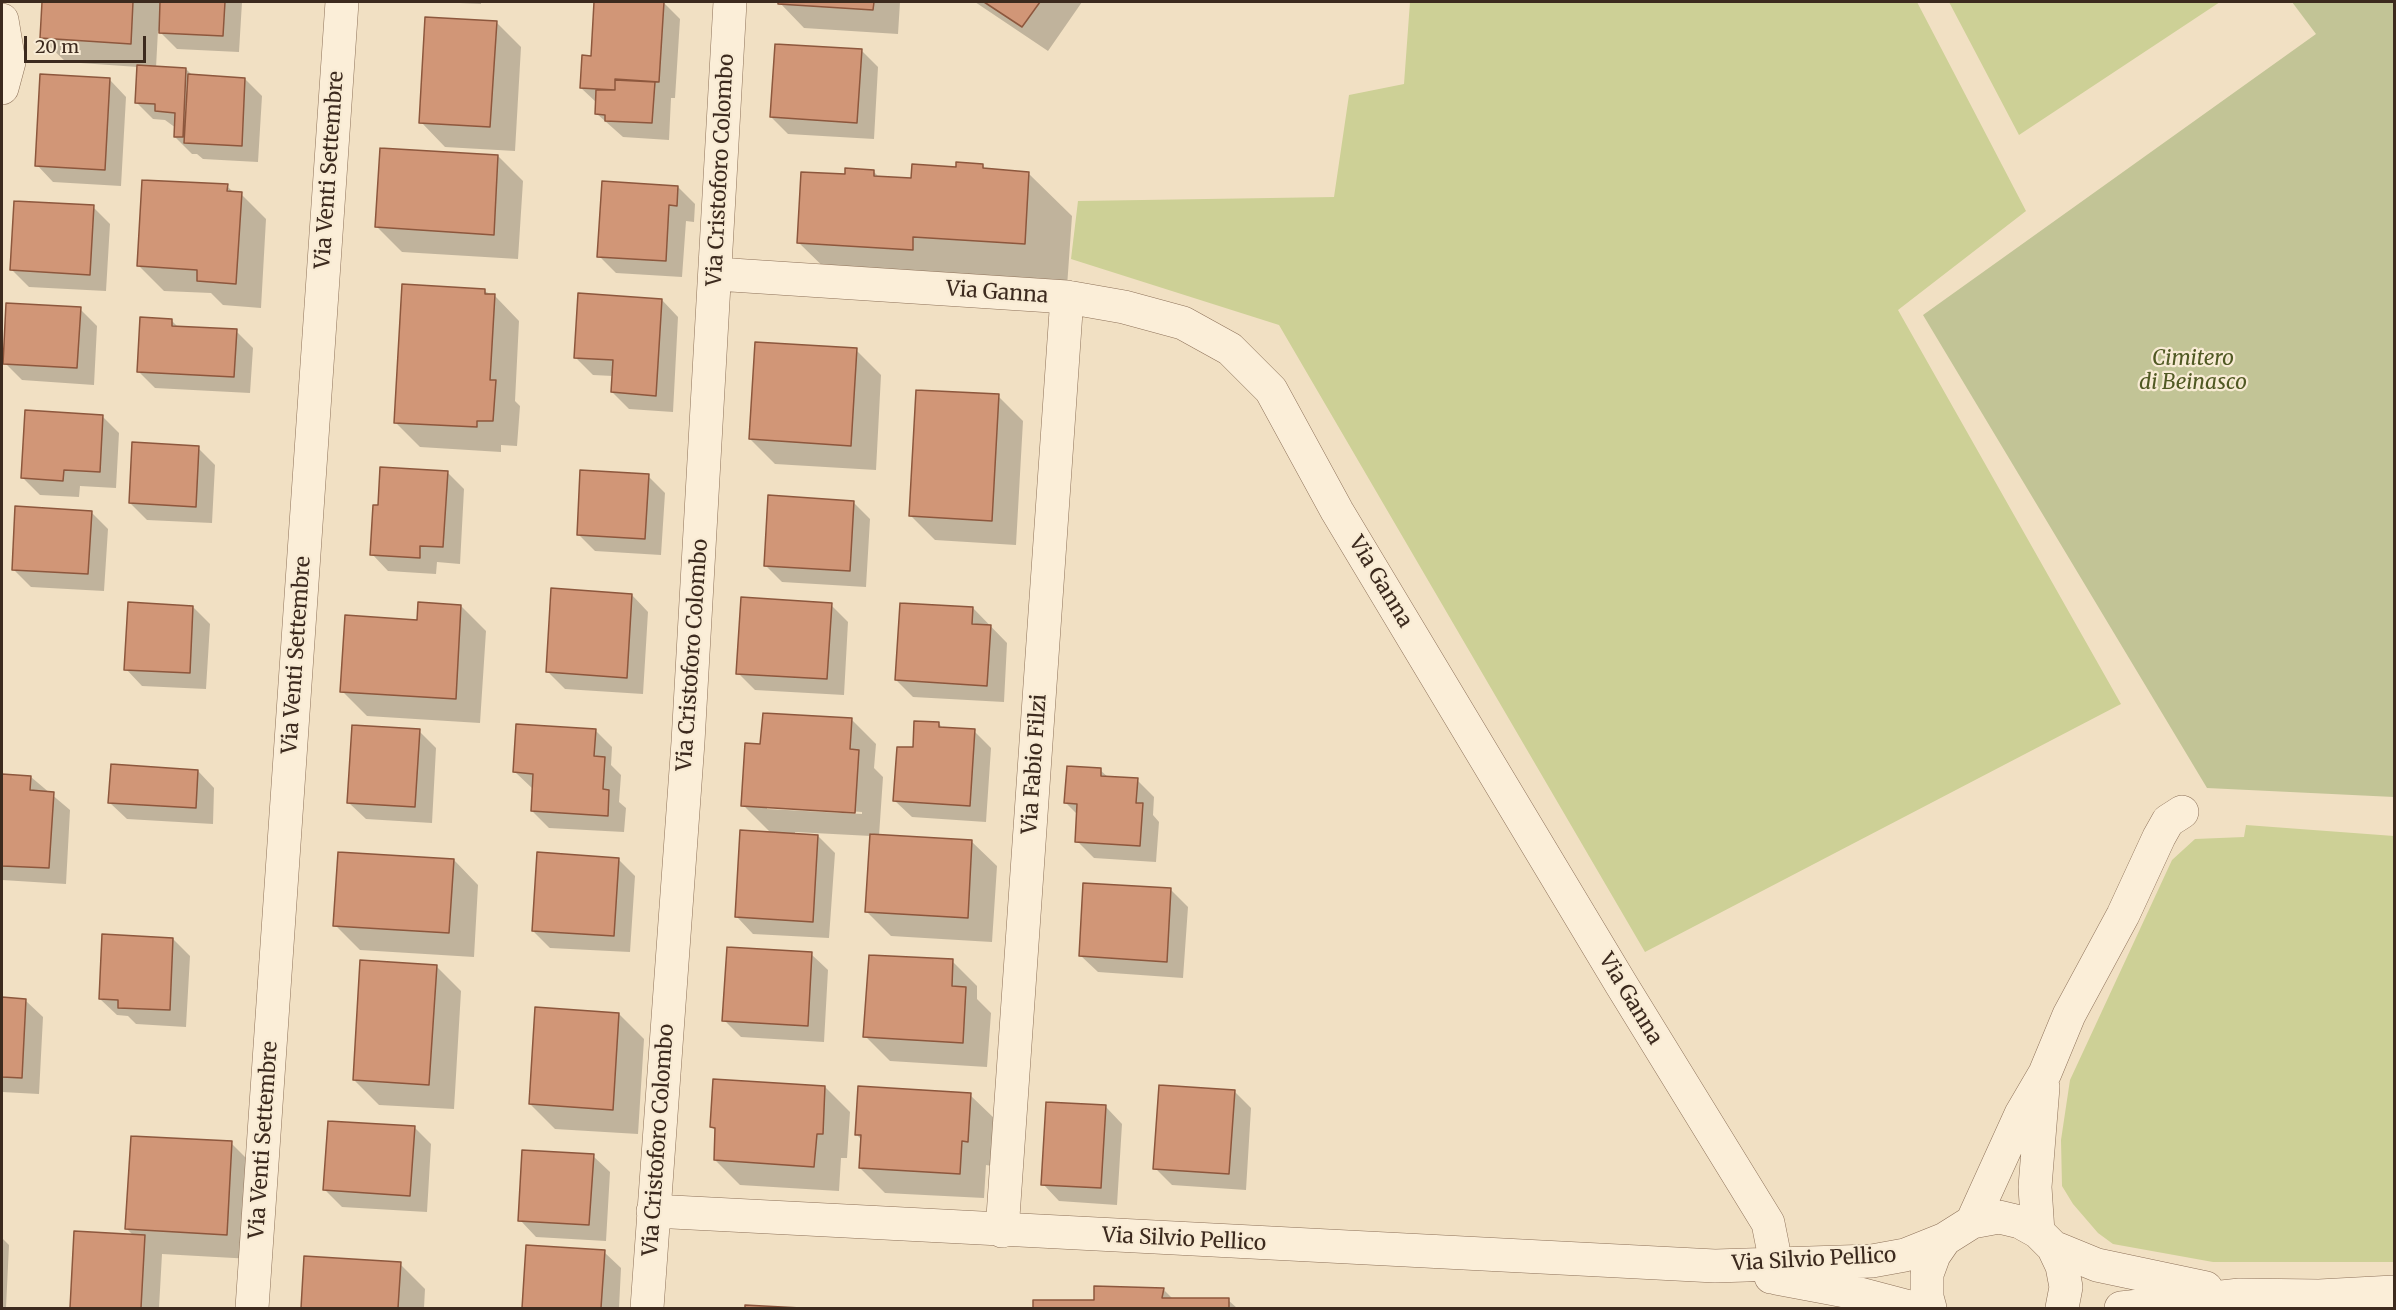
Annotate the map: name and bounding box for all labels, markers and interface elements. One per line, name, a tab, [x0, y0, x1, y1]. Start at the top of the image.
scale bar	[27, 24, 148, 62]
text: 20 m	[35, 35, 79, 58]
street label: Via Cristoforo Colombo	[702, 53, 740, 287]
street label: Via Venti Settembre	[311, 70, 349, 270]
street label: Via Ganna	[945, 277, 1049, 309]
park label: Cimitero di Beinasco	[2139, 346, 2247, 396]
street label: Via Ganna	[1343, 532, 1417, 632]
street label: Via Cristoforo Colombo	[672, 538, 714, 772]
street label: Via Venti Settembre	[278, 555, 316, 755]
street label: Via Fabio Filzi	[1018, 693, 1052, 835]
street label: Via Ganna	[1593, 949, 1667, 1049]
street label: Via Cristoforo Colombo	[638, 1023, 680, 1257]
street label: Via Venti Settembre	[245, 1040, 283, 1240]
street label: Via Silvio Pellico	[1101, 1223, 1267, 1257]
street label: Via Silvio Pellico	[1731, 1243, 1897, 1277]

